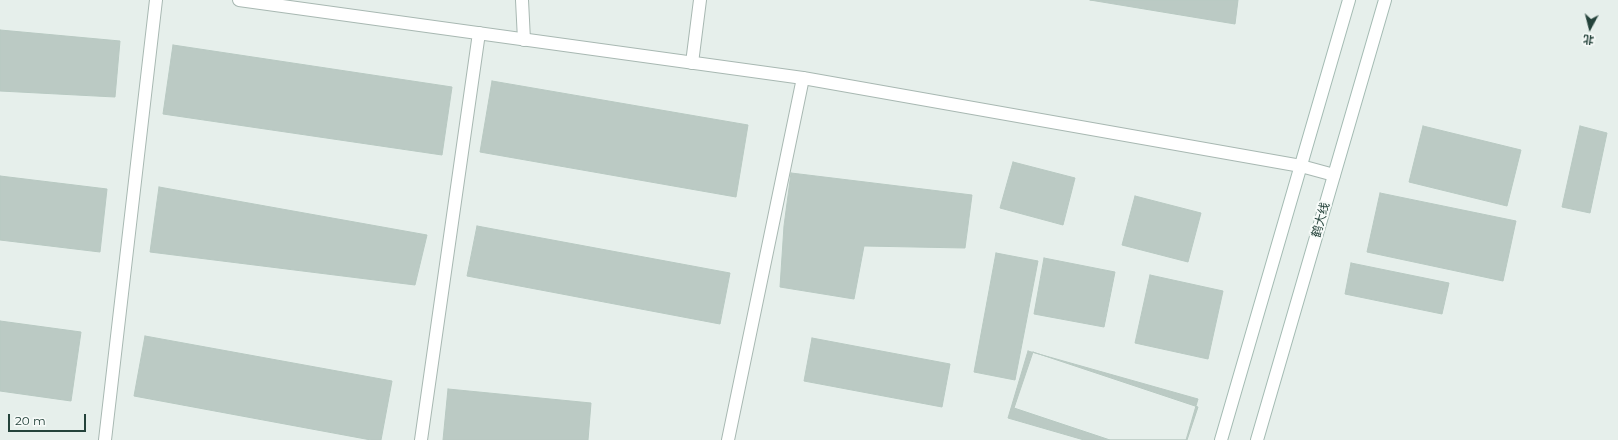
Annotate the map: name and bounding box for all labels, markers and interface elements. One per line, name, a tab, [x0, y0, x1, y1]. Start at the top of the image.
north arrow	[1570, 8, 1610, 48]
text: 北	[1582, 32, 1595, 48]
street label: 鹤大线	[1309, 201, 1333, 239]
scale bar	[10, 406, 88, 432]
text: 20 m	[15, 413, 46, 428]

